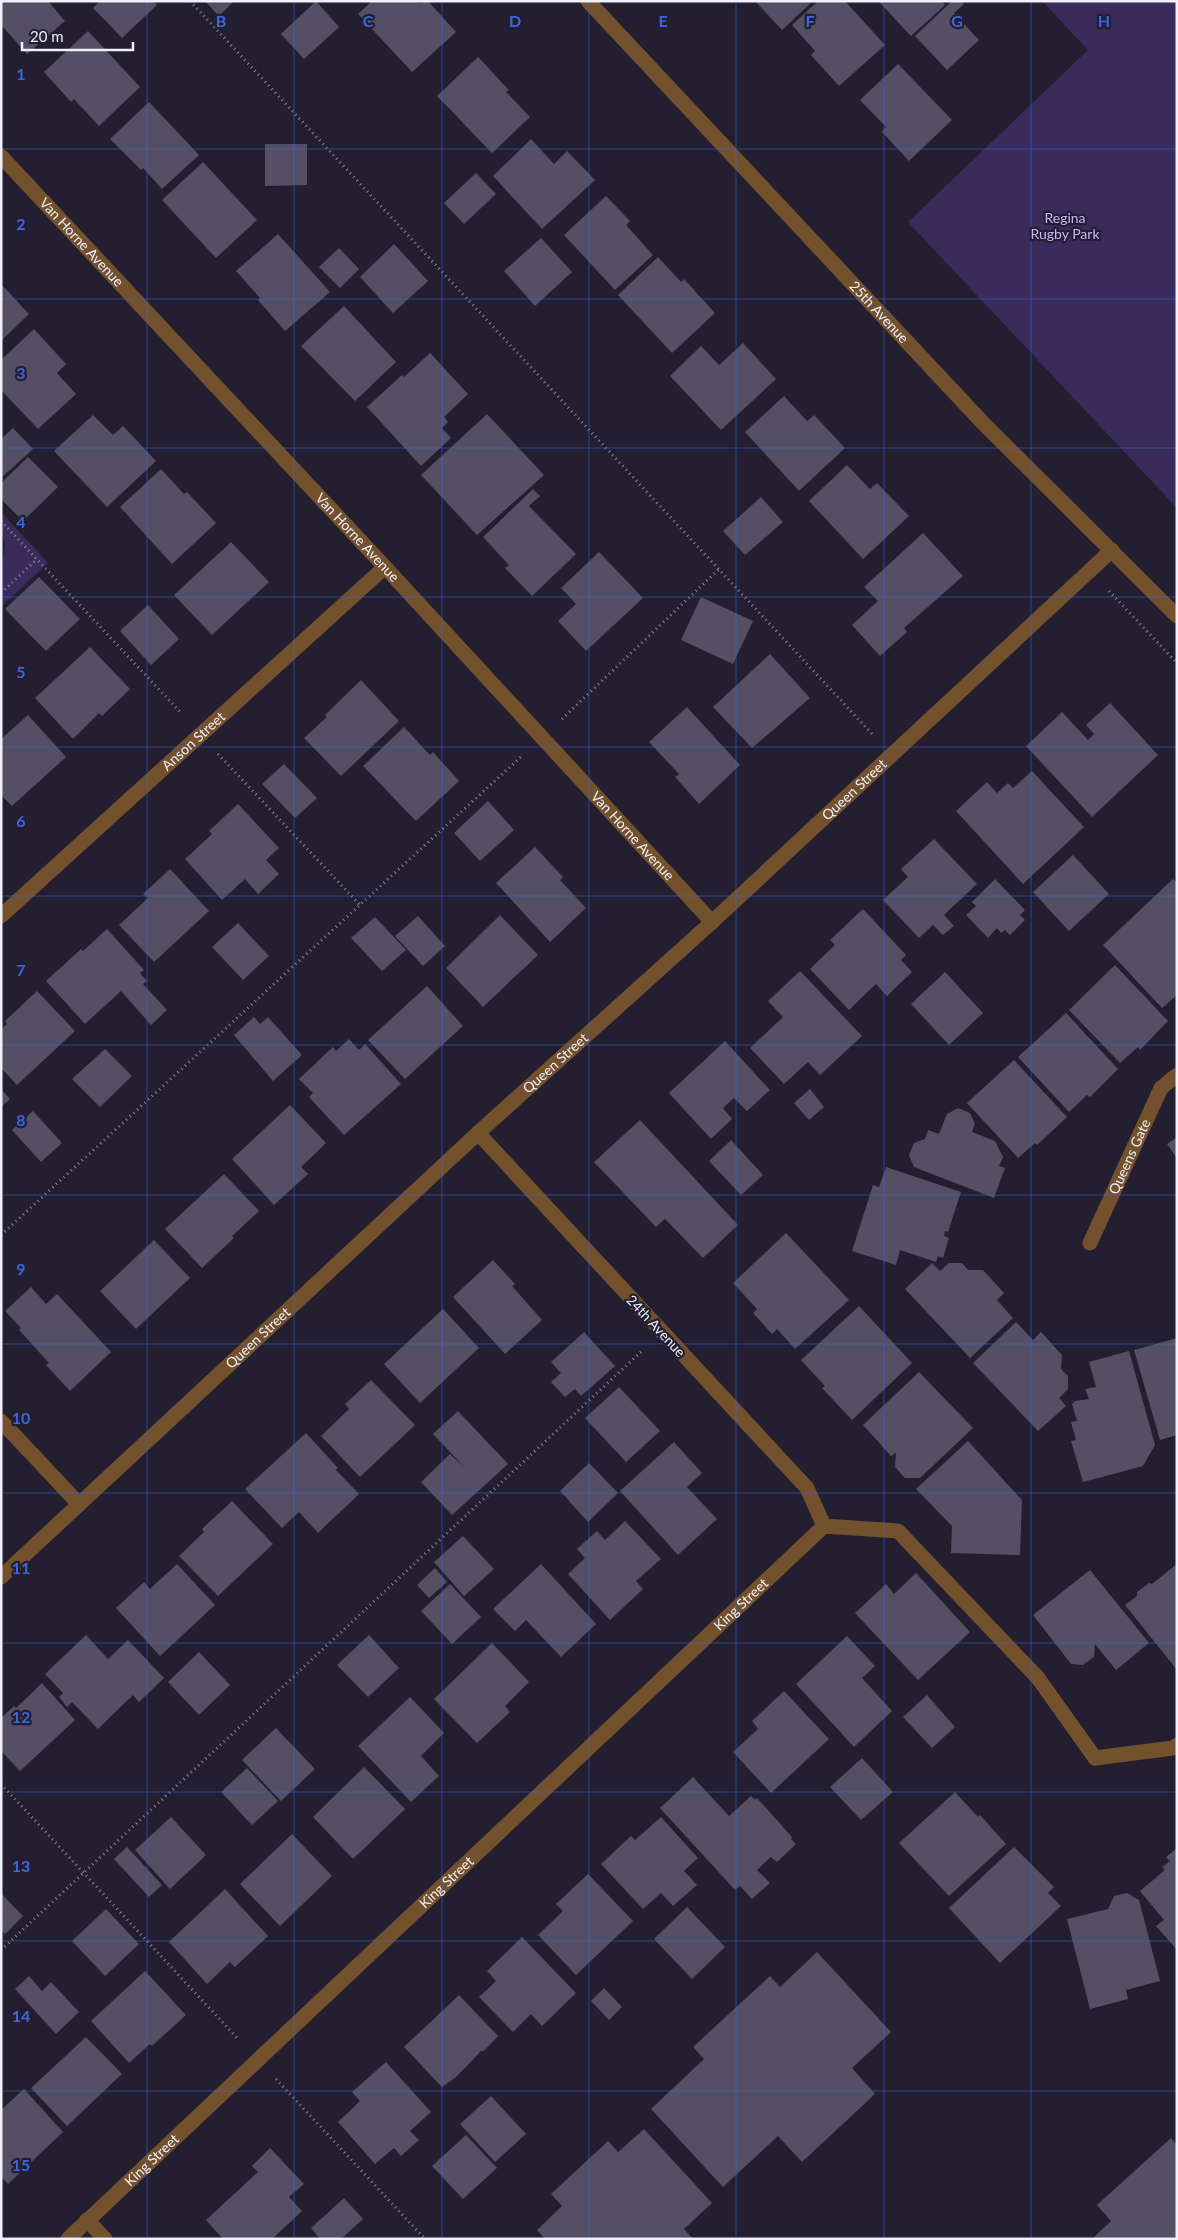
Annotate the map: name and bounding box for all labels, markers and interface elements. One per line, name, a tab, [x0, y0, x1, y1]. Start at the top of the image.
text: B	[216, 11, 226, 30]
text: C	[363, 11, 374, 30]
text: D	[509, 11, 521, 30]
text: E	[658, 11, 668, 30]
text: F	[805, 11, 815, 30]
text: G	[951, 11, 963, 30]
text: H	[1098, 11, 1110, 30]
scale bar	[22, 20, 134, 52]
text: 20 m	[30, 27, 64, 45]
text: 1	[16, 64, 26, 83]
street label: Van Horne Avenue	[36, 194, 127, 290]
park label: Regina Rugby Park	[1030, 209, 1100, 242]
text: 2	[16, 214, 26, 233]
street label: 25th Avenue	[846, 277, 913, 346]
text: 3	[16, 363, 26, 382]
street label: Van Horne Avenue	[312, 489, 403, 585]
text: 4	[16, 512, 26, 531]
text: 5	[16, 662, 26, 681]
street label: Anson Street	[158, 708, 228, 774]
street label: Queen Street	[818, 755, 890, 824]
street label: Van Horne Avenue	[588, 787, 678, 884]
text: 6	[16, 811, 26, 830]
text: 7	[16, 960, 26, 979]
street label: Queen Street	[519, 1029, 591, 1097]
text: 8	[16, 1110, 26, 1129]
street label: Queens Gate	[1105, 1116, 1154, 1197]
text: 9	[16, 1259, 26, 1278]
street label: 24th Avenue	[623, 1291, 689, 1360]
street label: Queen Street	[222, 1303, 293, 1372]
text: 10	[12, 1408, 30, 1427]
text: 11	[12, 1558, 30, 1577]
street label: King Street	[710, 1574, 771, 1634]
text: 12	[12, 1707, 30, 1726]
street label: King Street	[415, 1852, 477, 1911]
text: 13	[12, 1856, 30, 1875]
text: 14	[12, 2006, 30, 2025]
street label: King Street	[121, 2130, 182, 2189]
text: 15	[12, 2155, 30, 2174]

